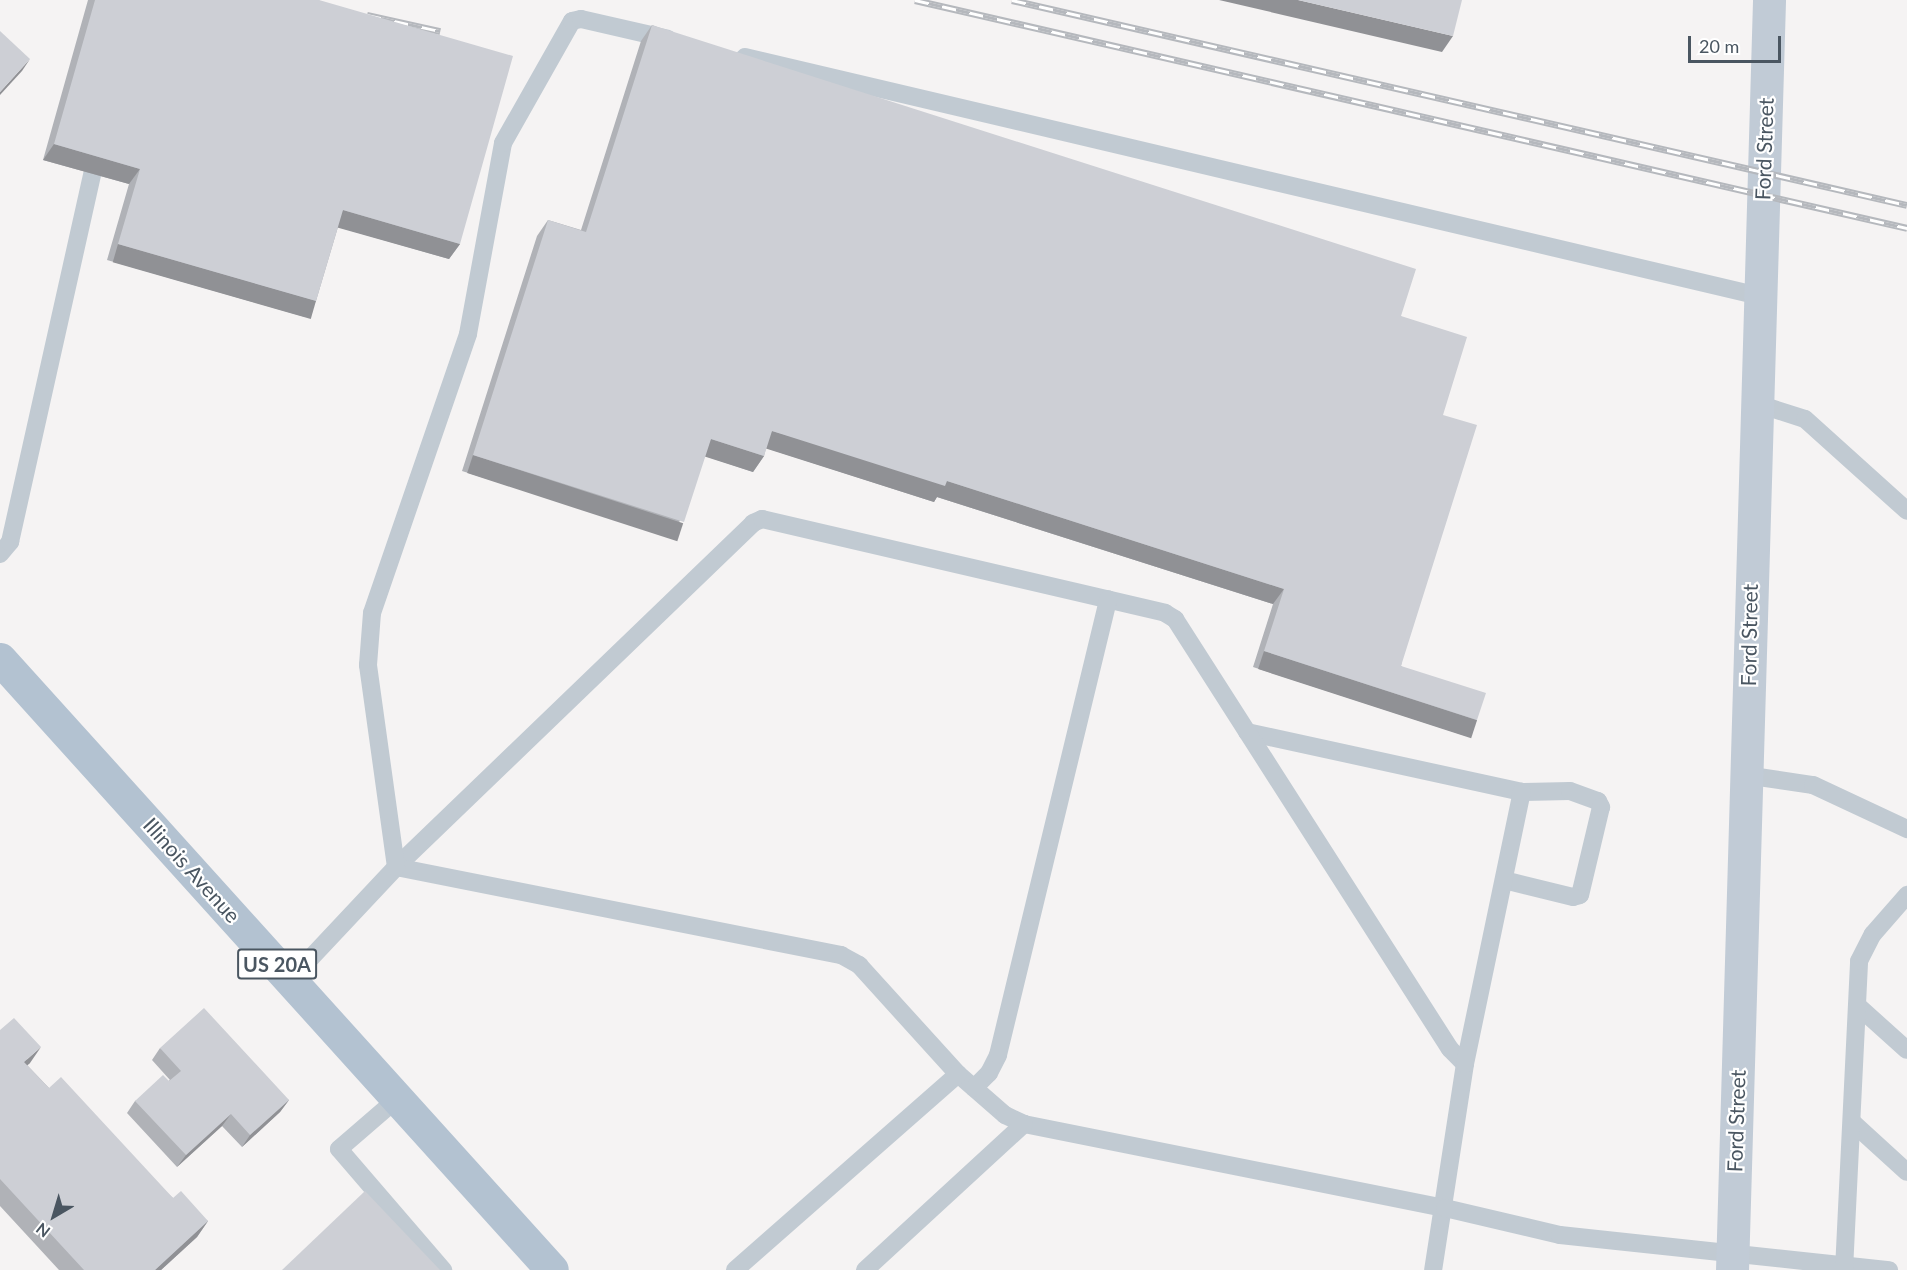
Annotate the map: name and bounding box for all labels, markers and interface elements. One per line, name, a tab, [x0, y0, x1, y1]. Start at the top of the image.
scale bar	[1691, 24, 1784, 62]
text: 20 m	[1699, 35, 1739, 57]
street label: Ford Street	[1750, 97, 1778, 201]
street label: Ford Street	[1736, 584, 1762, 686]
street label: Illinois Avenue	[138, 812, 246, 928]
road number: US 20A	[236, 947, 318, 981]
street label: Ford Street	[1722, 1069, 1750, 1173]
north arrow	[24, 1186, 84, 1246]
text: N	[32, 1219, 53, 1242]

